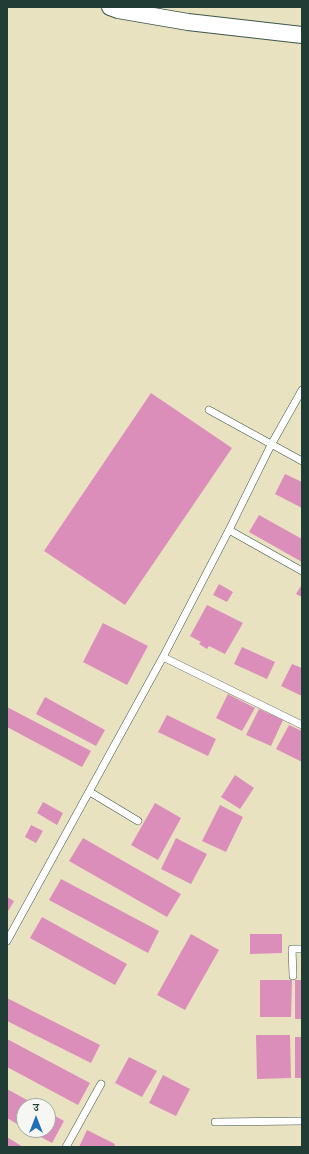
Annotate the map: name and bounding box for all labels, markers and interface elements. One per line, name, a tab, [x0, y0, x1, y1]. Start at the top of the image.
north arrow	[16, 1098, 56, 1138]
text: उ	[33, 1100, 39, 1114]

